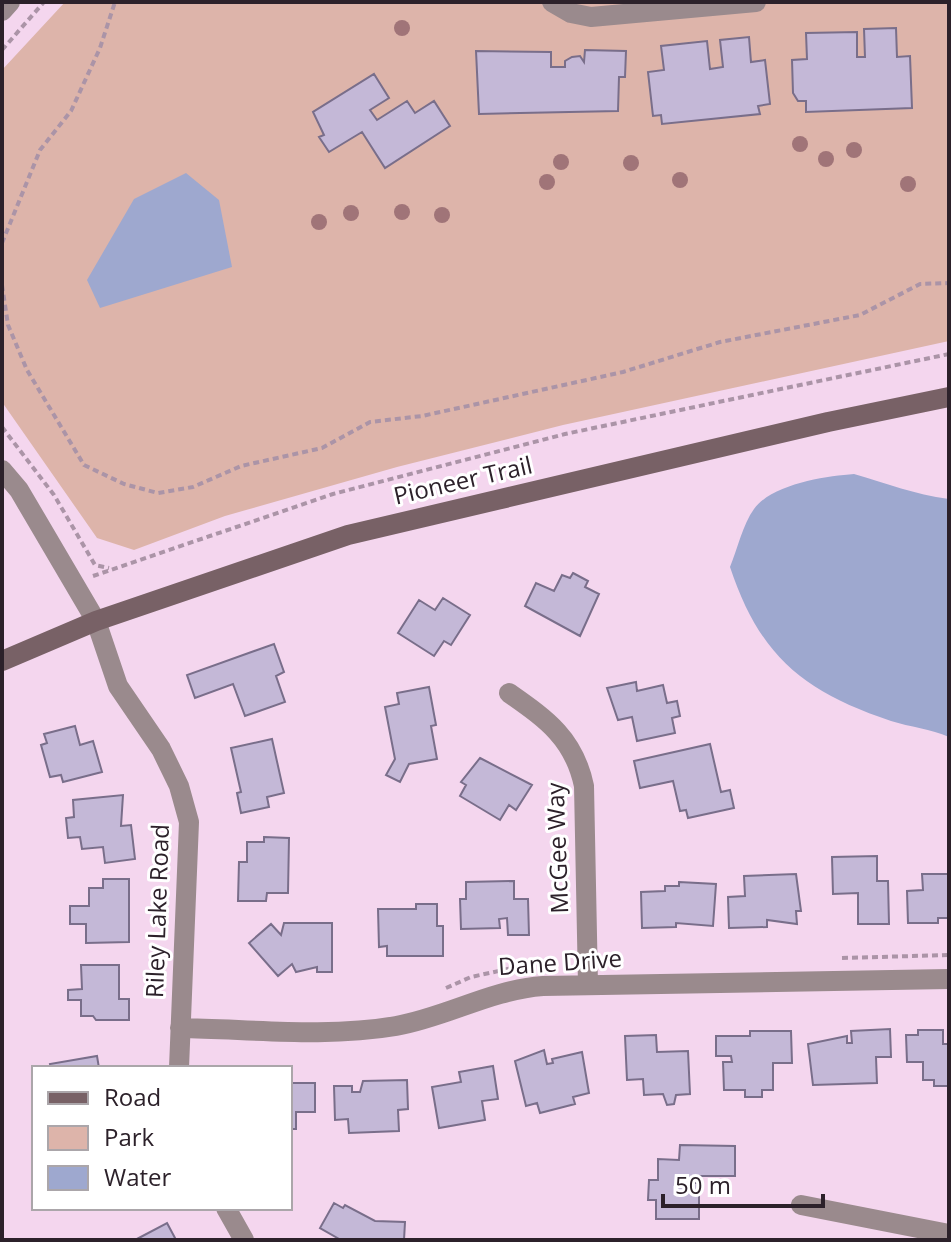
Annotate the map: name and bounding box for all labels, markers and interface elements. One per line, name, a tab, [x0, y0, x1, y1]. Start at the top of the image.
street label: Pioneer Trail	[390, 448, 535, 511]
street label: McGee Way	[538, 781, 575, 914]
street label: Riley Lake Road	[137, 823, 176, 999]
street label: Dane Drive	[497, 941, 623, 982]
legend	[32, 1066, 292, 1210]
text: Road	[104, 1080, 161, 1113]
text: Park	[104, 1120, 155, 1153]
scale bar	[663, 1158, 823, 1208]
text: Water	[104, 1160, 172, 1193]
text: 50 m	[675, 1168, 731, 1201]

